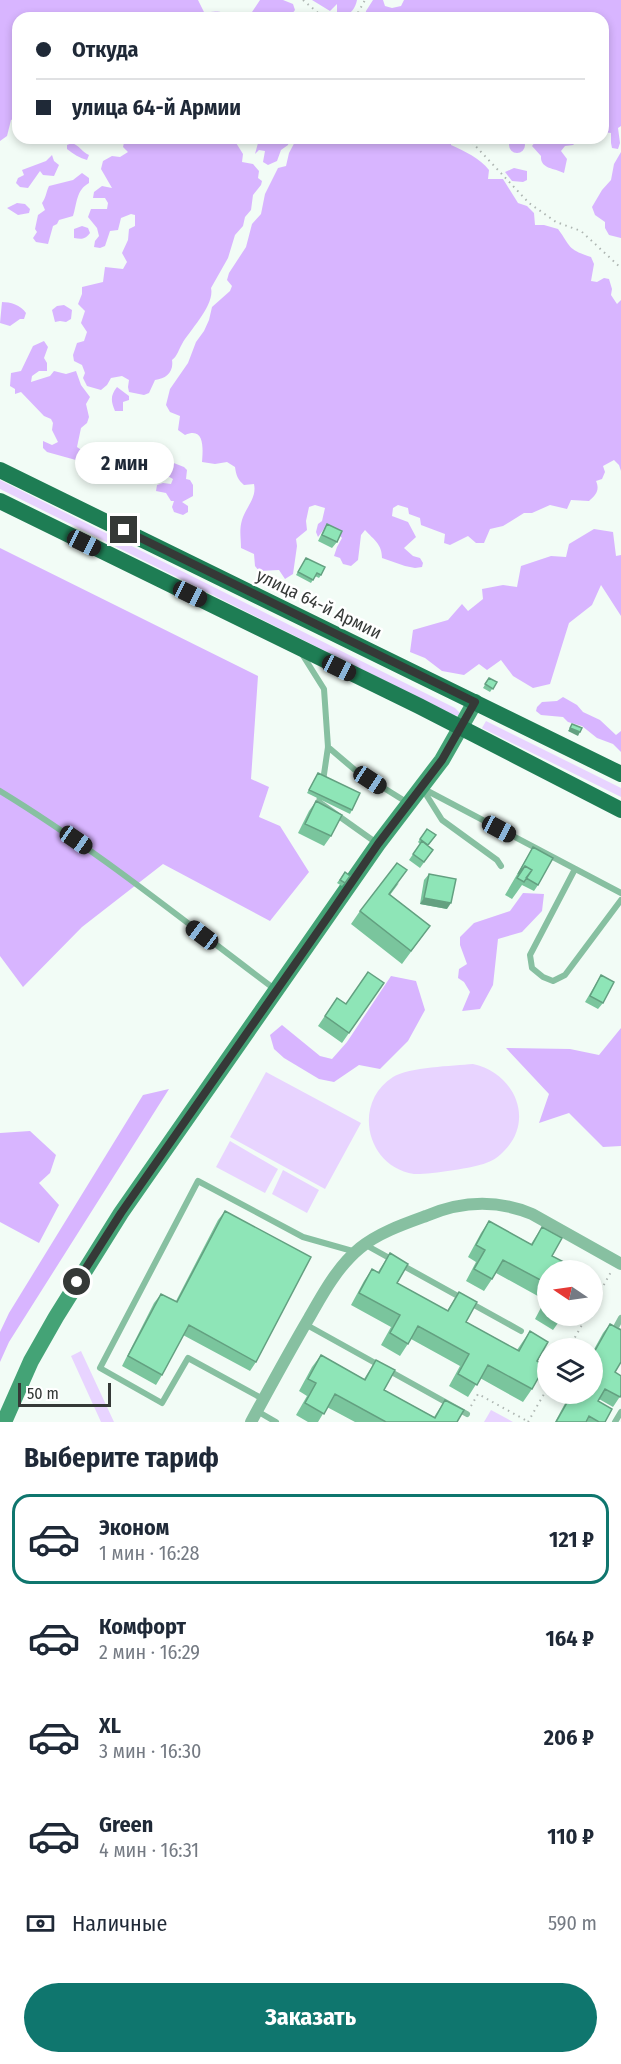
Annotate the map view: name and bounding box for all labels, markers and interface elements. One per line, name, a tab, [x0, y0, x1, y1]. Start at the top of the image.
text: Откуда	[72, 36, 139, 63]
text: улица 64-й Армии	[72, 94, 241, 121]
callout: 2 мин	[74, 443, 174, 485]
text: 2 мин	[101, 451, 148, 475]
route end	[110, 516, 137, 543]
car	[64, 527, 104, 559]
street label: улица 64-й Армии	[253, 564, 385, 644]
car	[170, 578, 210, 610]
car	[319, 652, 359, 684]
car	[350, 763, 390, 797]
car	[479, 813, 519, 845]
car	[56, 822, 96, 858]
car	[182, 917, 222, 953]
north arrow	[537, 1260, 603, 1326]
map controls	[537, 1260, 603, 1404]
route start	[63, 1268, 90, 1295]
button: layers	[537, 1338, 603, 1404]
scale bar	[18, 1380, 111, 1408]
text: 50 m	[27, 1384, 59, 1403]
text: Выберите тариф	[24, 1442, 219, 1474]
icon: car	[27, 1512, 81, 1566]
text: Эконом	[99, 1514, 169, 1541]
text: 121 ₽	[549, 1526, 594, 1553]
text: 1 мин · 16:28	[99, 1541, 199, 1565]
icon: car	[27, 1611, 81, 1665]
text: Комфорт	[99, 1613, 186, 1640]
text: 164 ₽	[545, 1625, 594, 1652]
text: 2 мин · 16:29	[99, 1640, 200, 1664]
icon: car	[27, 1710, 81, 1764]
text: XL	[99, 1712, 121, 1739]
text: 206 ₽	[544, 1724, 594, 1751]
text: 3 мин · 16:30	[99, 1739, 202, 1763]
icon: car	[27, 1809, 81, 1863]
text: Green	[99, 1811, 153, 1838]
text: 110 ₽	[547, 1823, 594, 1850]
text: 4 мин · 16:31	[99, 1838, 199, 1862]
icon: cash	[24, 1907, 57, 1940]
text: Наличные	[72, 1910, 167, 1937]
text: 590 m	[548, 1911, 597, 1935]
button: Заказать	[24, 1983, 597, 2052]

